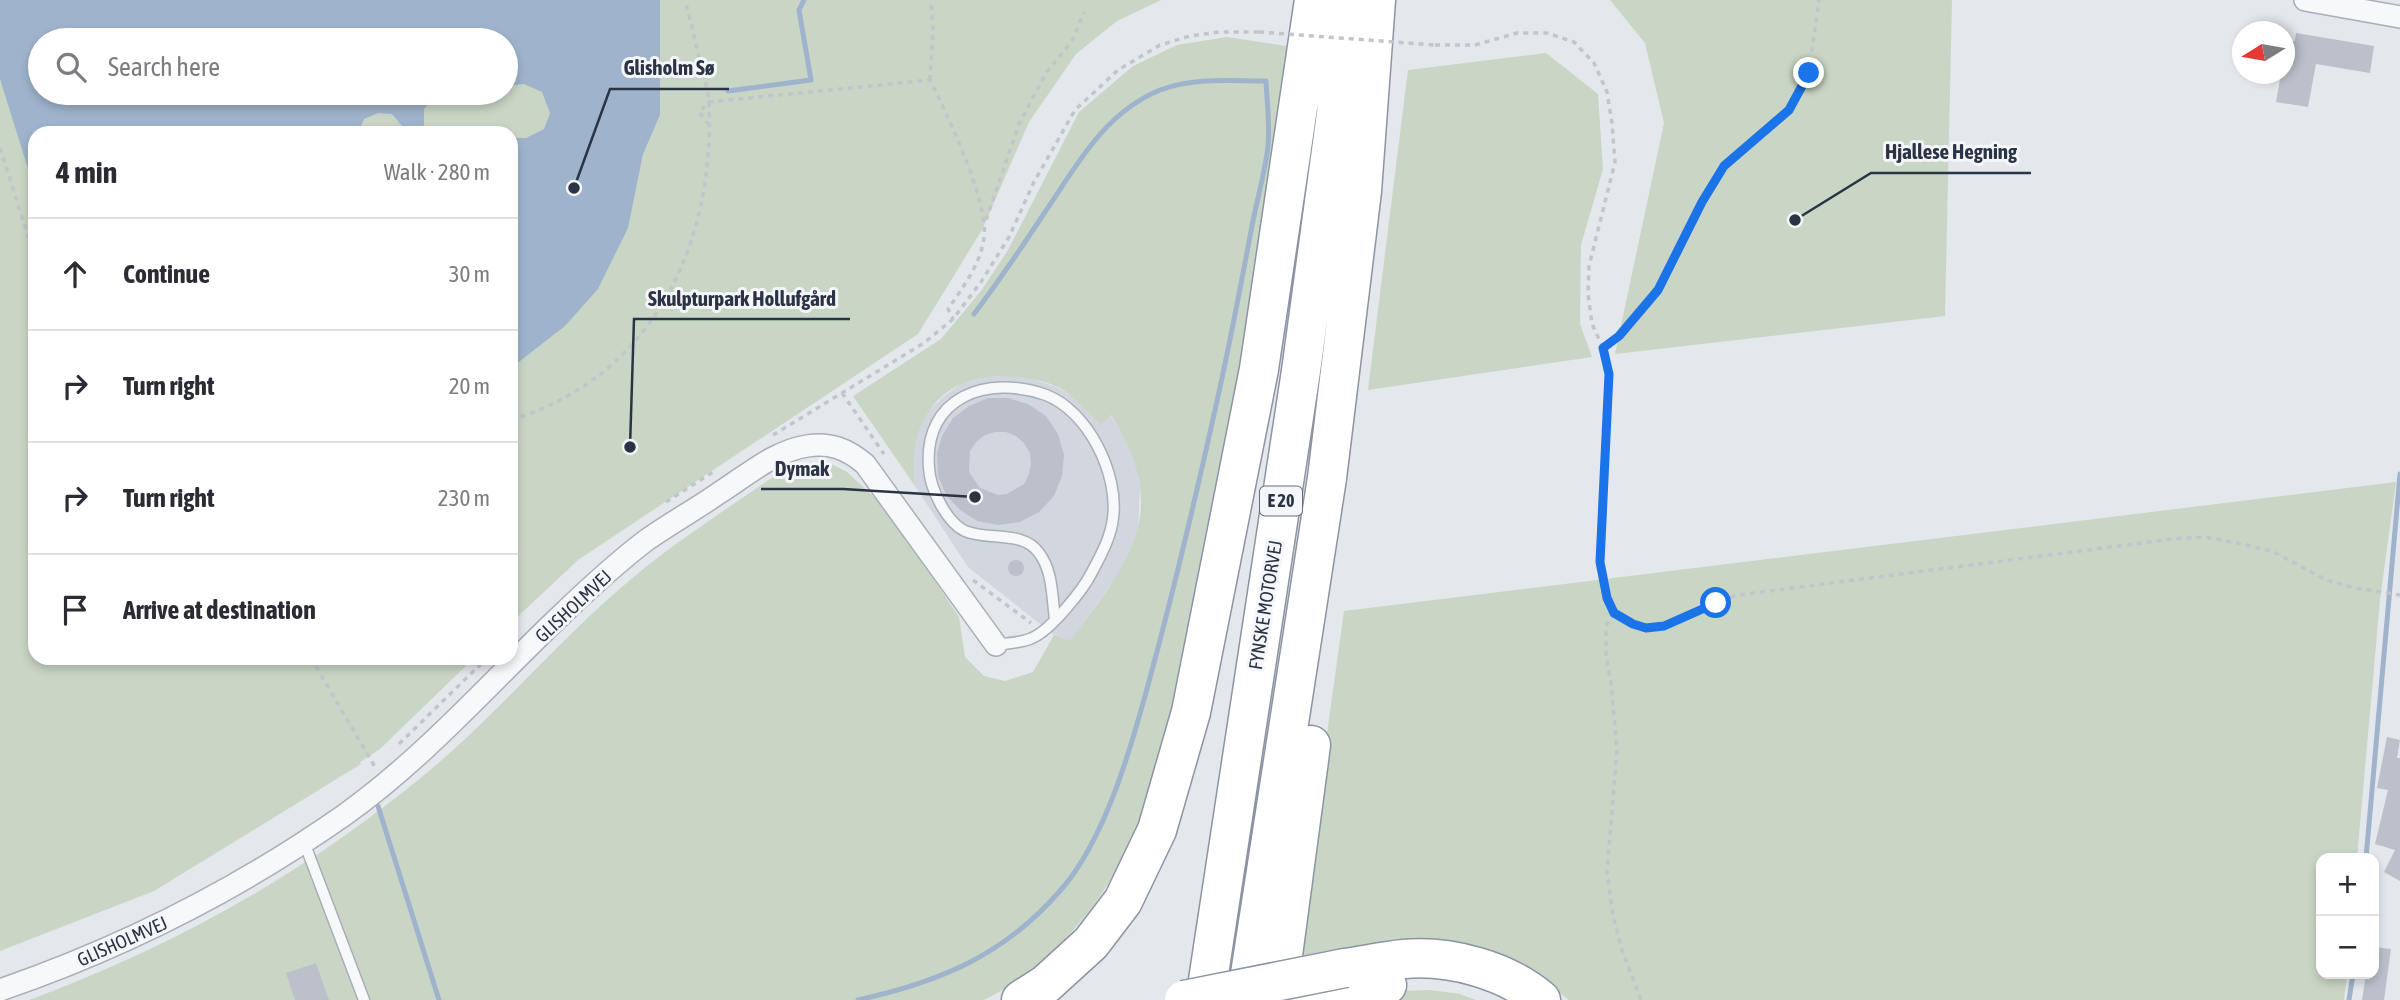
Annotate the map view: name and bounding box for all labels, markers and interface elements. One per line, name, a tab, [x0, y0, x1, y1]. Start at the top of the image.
north arrow	[2232, 21, 2295, 84]
search box	[28, 28, 518, 105]
callout: Glisholm Sø	[610, 47, 729, 89]
icon: search	[52, 48, 90, 86]
text: Search here	[108, 52, 220, 82]
text: Glisholm Sø	[623, 55, 715, 79]
route end	[1793, 57, 1824, 88]
callout: Hjallese Hegning	[1871, 131, 2031, 173]
text: Hjallese Hegning	[1885, 139, 2018, 163]
text: 4 min	[56, 155, 117, 189]
text: Walk · 280 m	[384, 159, 490, 185]
icon: ahead	[56, 255, 94, 293]
text: Continue	[123, 259, 210, 289]
text: 30 m	[449, 261, 490, 287]
callout: Skulpturpark Hollufgård	[634, 277, 850, 319]
text: Skulpturpark Hollufgård	[648, 286, 836, 310]
icon: right	[56, 367, 94, 405]
text: Turn right	[123, 371, 214, 401]
text: 20 m	[449, 373, 490, 399]
callout: Dymak	[761, 447, 843, 489]
text: Dymak	[775, 456, 830, 480]
icon: right	[56, 479, 94, 517]
text: Turn right	[123, 483, 214, 513]
text: 230 m	[438, 485, 490, 511]
road number: E 20	[1260, 486, 1302, 516]
street label: FYNSKE MOTORVEJ	[1244, 539, 1286, 671]
street label: GLISHOLMVEJ	[530, 565, 616, 647]
route start	[1700, 587, 1731, 618]
icon: arrive	[56, 591, 94, 629]
text: Arrive at destination	[123, 595, 316, 625]
map controls	[2316, 853, 2379, 979]
button: +	[2316, 853, 2379, 916]
street label: GLISHOLMVEJ	[74, 911, 170, 971]
button: −	[2316, 916, 2379, 979]

